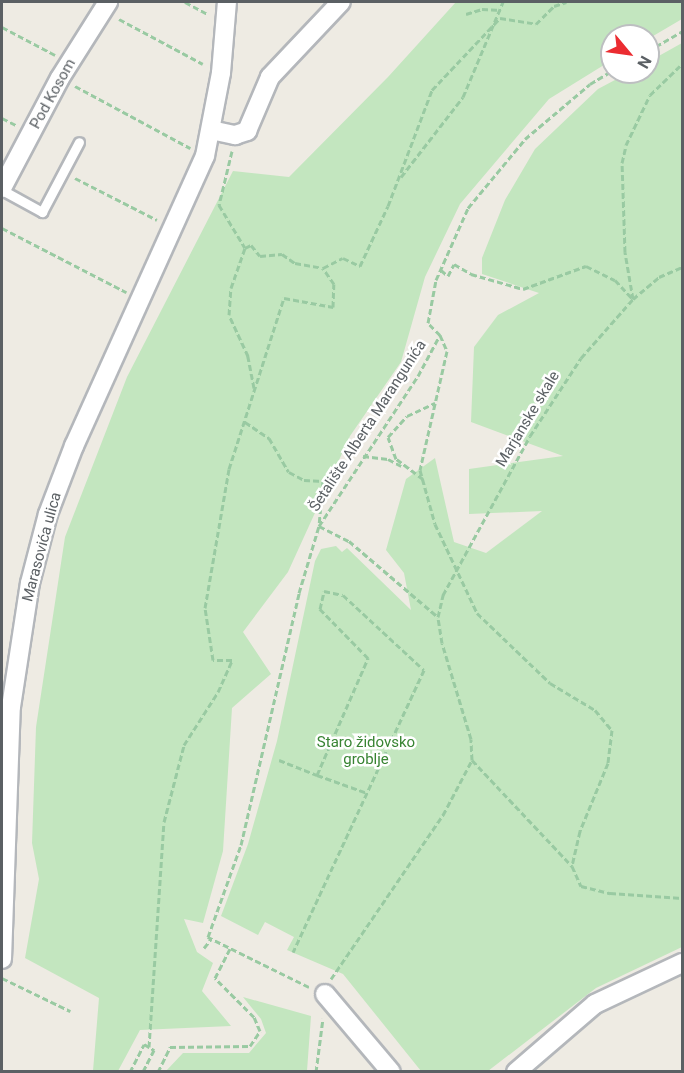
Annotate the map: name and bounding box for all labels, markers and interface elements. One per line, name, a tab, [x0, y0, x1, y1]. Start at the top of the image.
north arrow	[600, 24, 660, 84]
text: N	[633, 52, 655, 72]
street label: Pod Kosom	[26, 56, 80, 132]
street label: Šetalište Alberta Marangunića	[306, 337, 430, 515]
street label: Marjanske skale	[492, 368, 564, 470]
street label: Marasovića ulica	[19, 490, 65, 604]
park label: Staro židovsko groblje	[317, 733, 415, 768]

